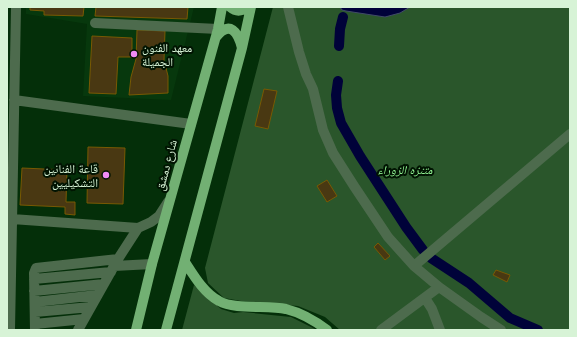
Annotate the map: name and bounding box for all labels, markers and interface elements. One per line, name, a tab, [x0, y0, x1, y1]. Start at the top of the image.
place label: معهد الفنون الجميلة	[142, 40, 192, 69]
marker: معهد الفنون الجميلة	[129, 49, 139, 59]
street label: شارع دمشق	[152, 138, 181, 192]
place label: قاعة الفنانين التشكيليين	[44, 161, 98, 190]
park label: متنزه الزوراء	[378, 162, 433, 177]
marker: قاعة الفنانين التشكيليين	[101, 170, 111, 180]

